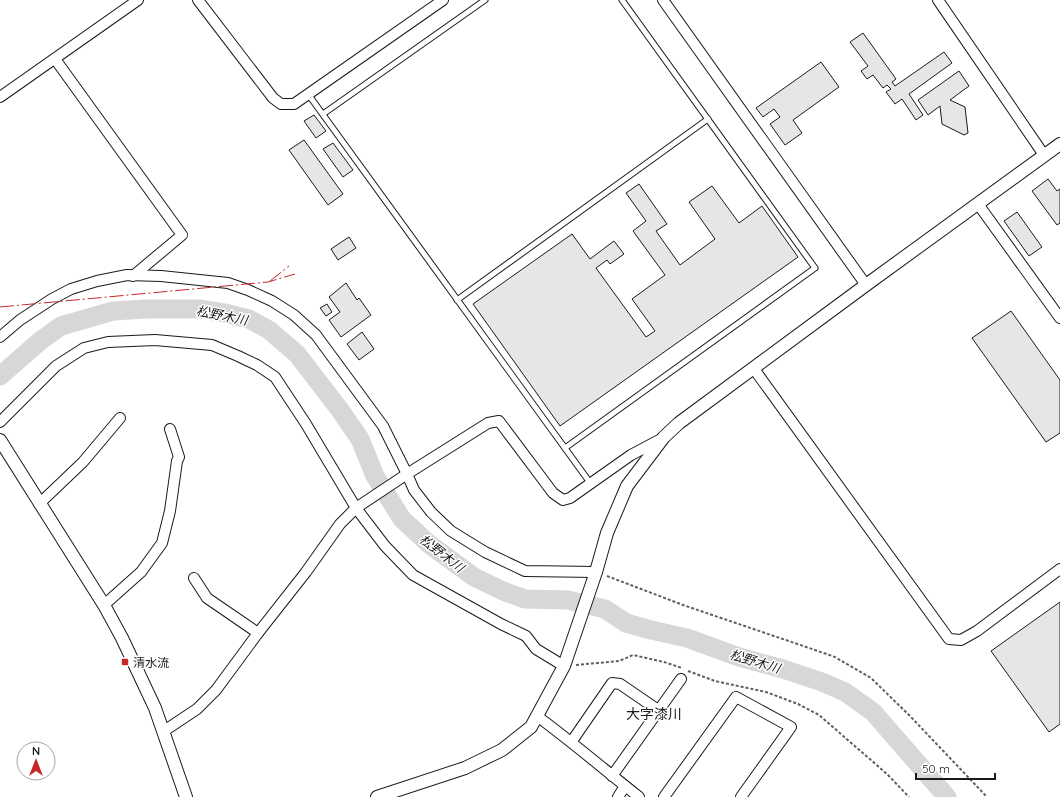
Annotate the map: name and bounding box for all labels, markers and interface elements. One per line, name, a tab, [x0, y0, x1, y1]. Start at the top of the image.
water label: 松野木川	[195, 302, 251, 328]
water label: 松野木川	[417, 531, 469, 577]
water label: 松野木川	[728, 646, 784, 677]
place label: 清水流	[133, 655, 169, 670]
marker: 清水流	[120, 657, 130, 667]
district label: 大字漆川	[626, 705, 682, 723]
north arrow	[16, 741, 56, 781]
text: N	[32, 744, 40, 758]
scale bar	[916, 755, 995, 781]
text: 50 m	[922, 761, 950, 776]

